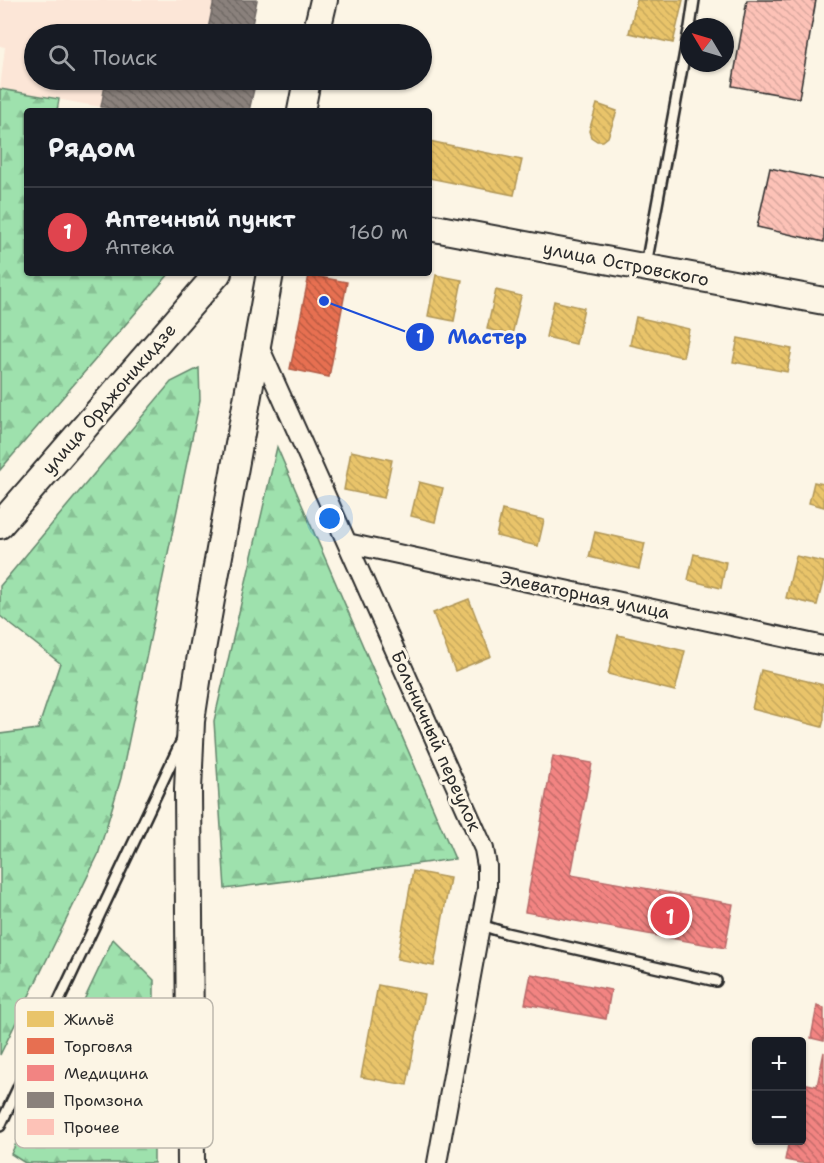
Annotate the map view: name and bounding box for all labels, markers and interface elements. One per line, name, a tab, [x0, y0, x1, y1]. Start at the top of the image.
north arrow	[680, 18, 734, 72]
search box	[24, 24, 432, 90]
icon: search	[45, 41, 78, 74]
text: Поиск	[93, 43, 157, 72]
text: Рядом	[48, 130, 135, 165]
text: Аптечный пункт	[105, 205, 295, 234]
text: 1	[63, 219, 72, 245]
text: 160 m	[349, 219, 408, 245]
text: Аптека	[105, 234, 174, 260]
street label: улица Островского	[541, 236, 711, 292]
street label: улица Орджоникидзе	[37, 318, 181, 480]
callout: Мастер	[405, 318, 539, 356]
text: Мастер	[447, 324, 527, 350]
text: 1	[416, 325, 424, 349]
your location	[315, 504, 344, 533]
street label: Элеваторная улица	[498, 565, 672, 625]
street label: Больничный переулок	[385, 647, 487, 836]
pin: 1	[650, 894, 690, 938]
legend	[15, 998, 213, 1148]
text: Жильё	[64, 1009, 114, 1030]
text: Торговля	[64, 1036, 133, 1057]
map controls	[752, 1037, 806, 1145]
button: +	[752, 1037, 806, 1091]
text: Медицина	[64, 1063, 148, 1084]
text: Промзона	[64, 1090, 143, 1111]
button: −	[752, 1091, 806, 1145]
text: Прочее	[64, 1117, 120, 1138]

